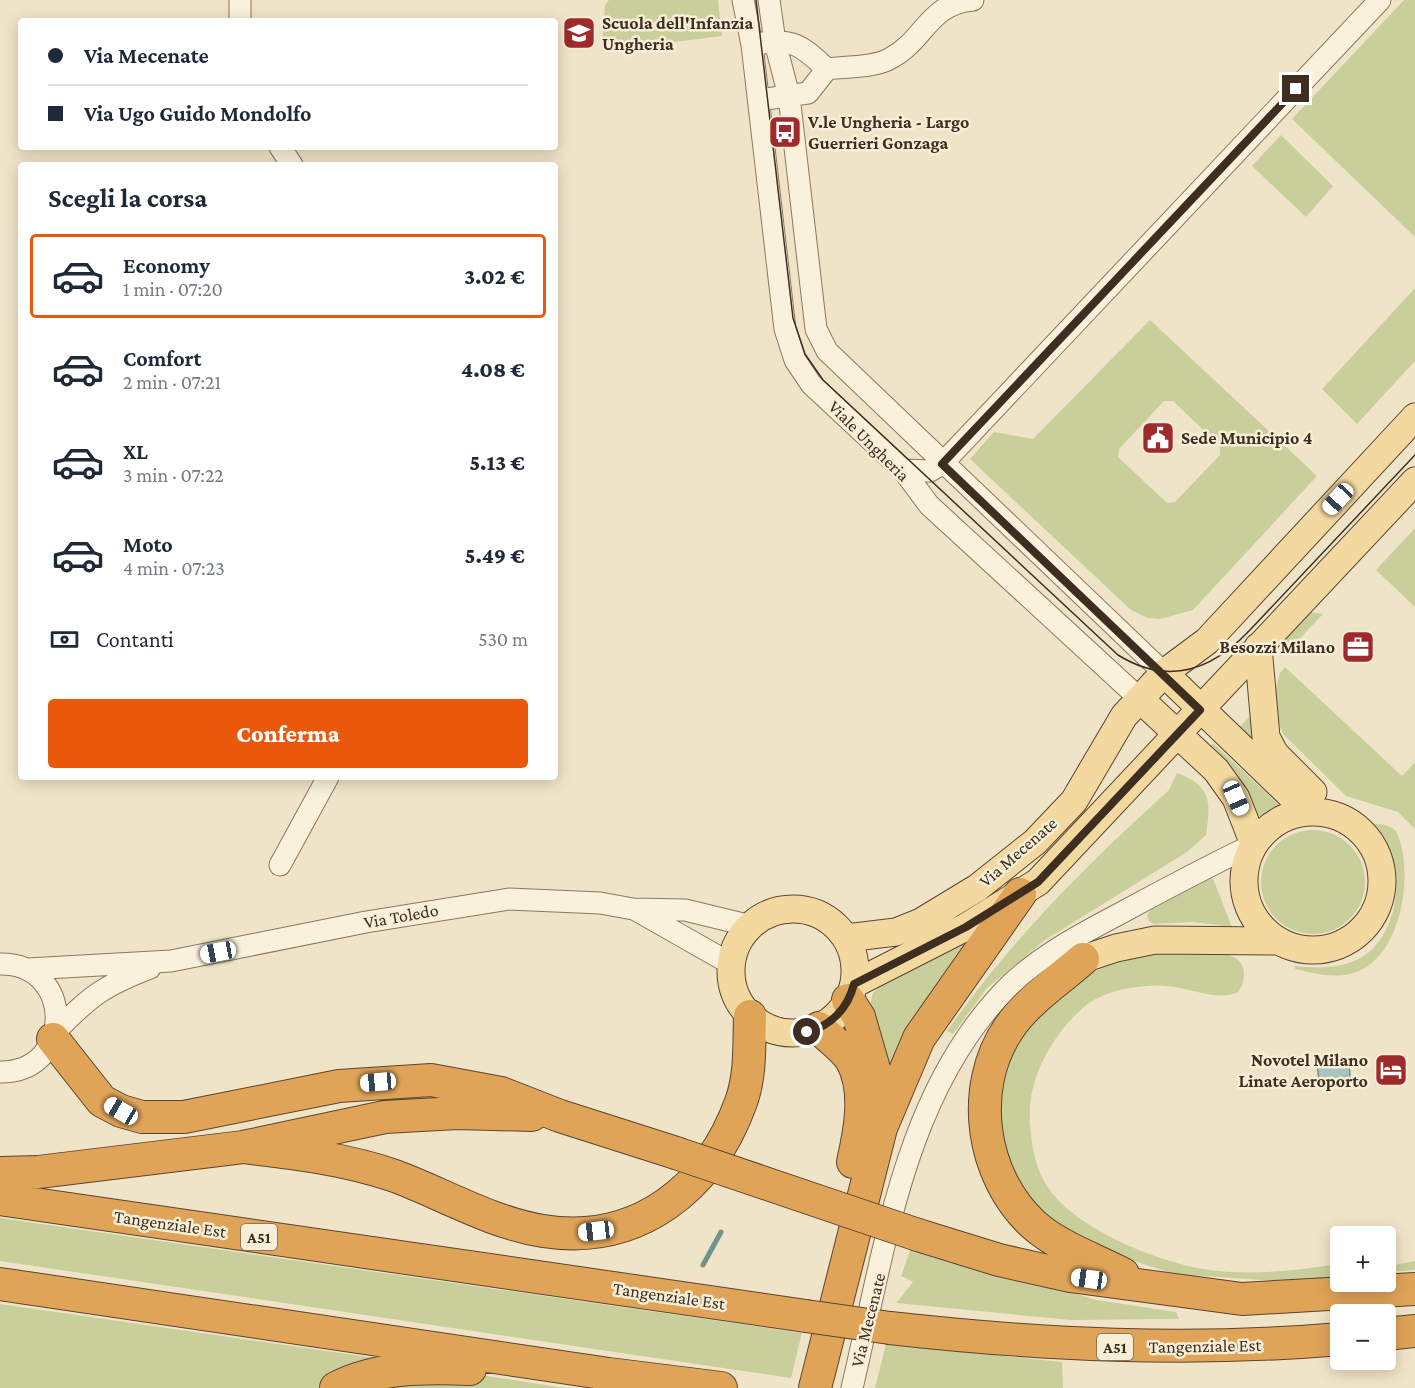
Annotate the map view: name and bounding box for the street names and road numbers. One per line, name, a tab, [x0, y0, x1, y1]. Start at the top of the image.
street label: Viale Ungheria	[824, 396, 914, 486]
street label: Via Mecenate	[975, 813, 1061, 891]
street label: Via Toledo	[362, 900, 440, 932]
street label: Tangenziale Est	[113, 1206, 228, 1242]
road number: A51	[241, 1224, 277, 1250]
street label: Via Mecenate	[847, 1271, 889, 1369]
street label: Tangenziale Est	[612, 1278, 727, 1314]
road number: A51	[1097, 1334, 1133, 1360]
street label: Tangenziale Est	[1148, 1335, 1263, 1357]

